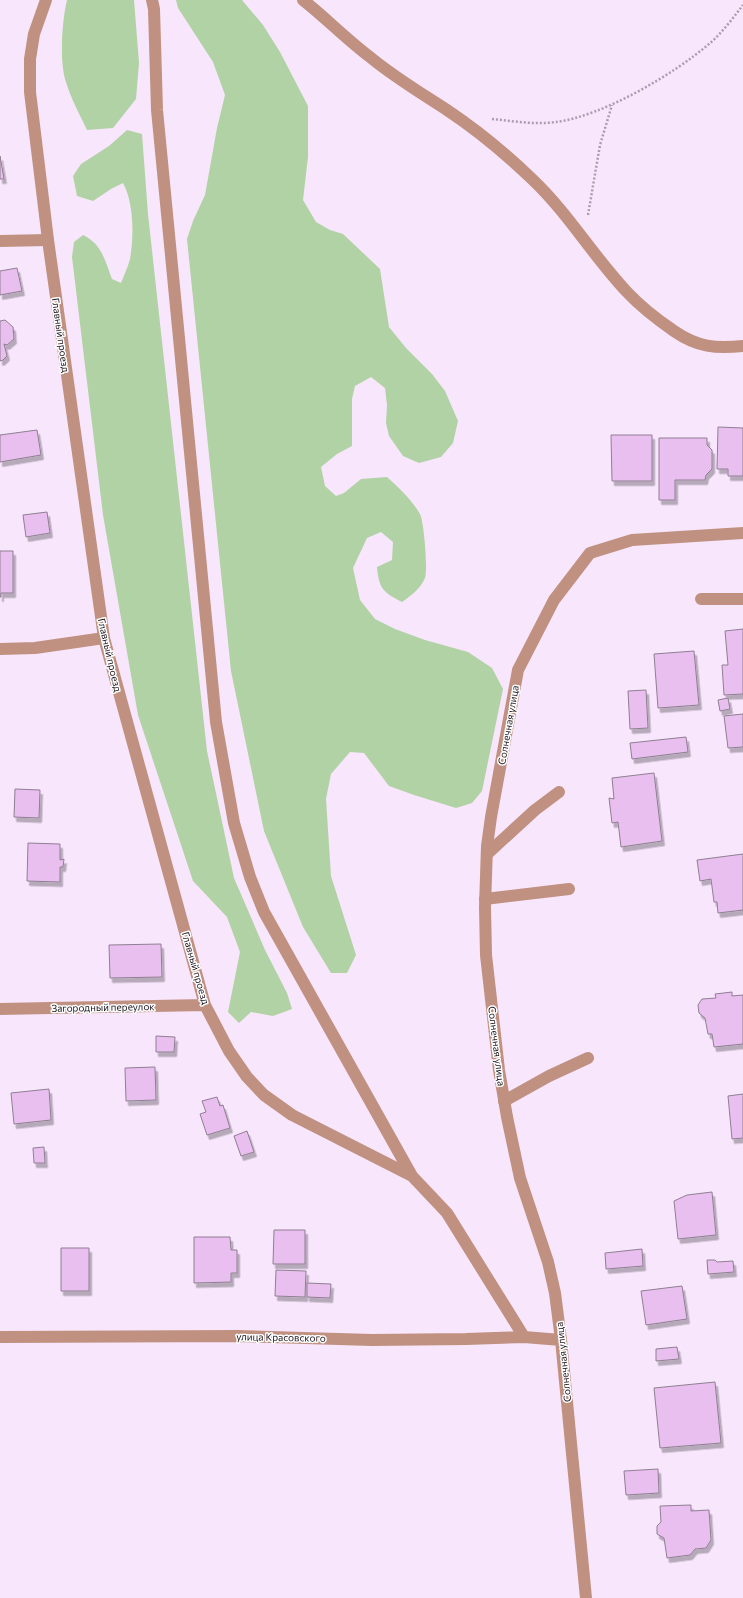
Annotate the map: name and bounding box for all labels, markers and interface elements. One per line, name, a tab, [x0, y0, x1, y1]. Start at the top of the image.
street label: Главный проезд	[50, 297, 72, 373]
street label: Главный проезд	[96, 617, 124, 693]
street label: Солнечная улица	[495, 684, 521, 766]
street label: Главный проезд	[180, 930, 212, 1006]
street label: Загородный переулок	[51, 1000, 155, 1014]
street label: Солнечная улица	[486, 1005, 508, 1087]
street label: Солнечная улица	[553, 1321, 573, 1403]
street label: улица Красовского	[236, 1330, 326, 1344]

